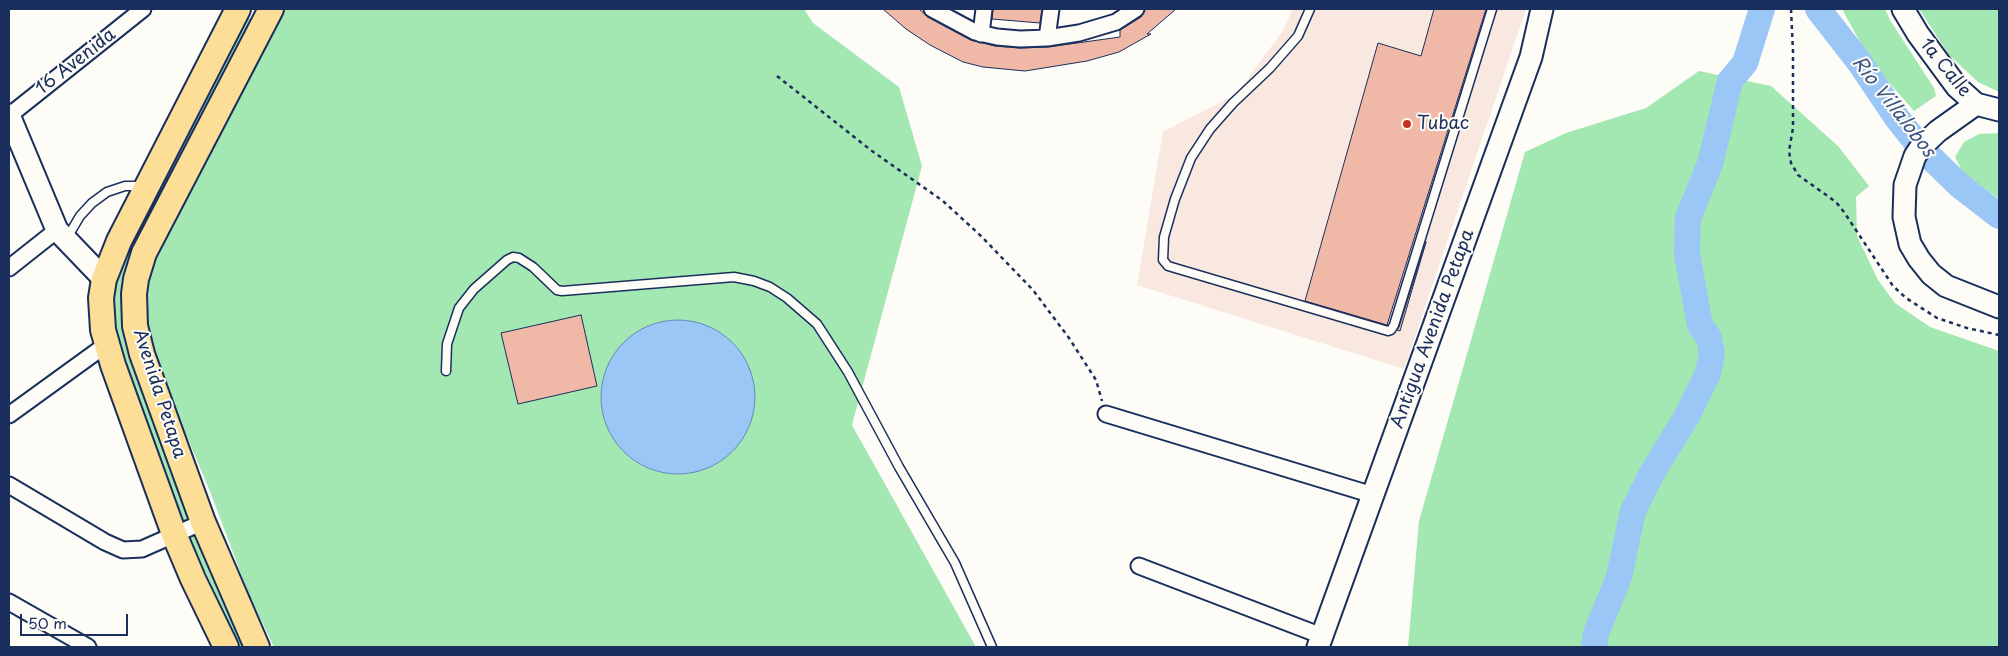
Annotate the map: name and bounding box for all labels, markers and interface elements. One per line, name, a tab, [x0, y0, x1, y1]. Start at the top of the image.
street label: 16 Avenida	[32, 24, 120, 100]
street label: 1a Calle	[1915, 34, 1975, 102]
water label: Río Villalobos	[1847, 52, 1939, 162]
place label: Tubac	[1417, 113, 1469, 135]
marker: Tubac	[1401, 118, 1413, 130]
street label: Antigua Avenida Petapa	[1387, 227, 1479, 431]
street label: Avenida Petapa	[128, 327, 190, 461]
scale bar	[22, 604, 130, 636]
text: 50 m	[28, 611, 67, 634]

